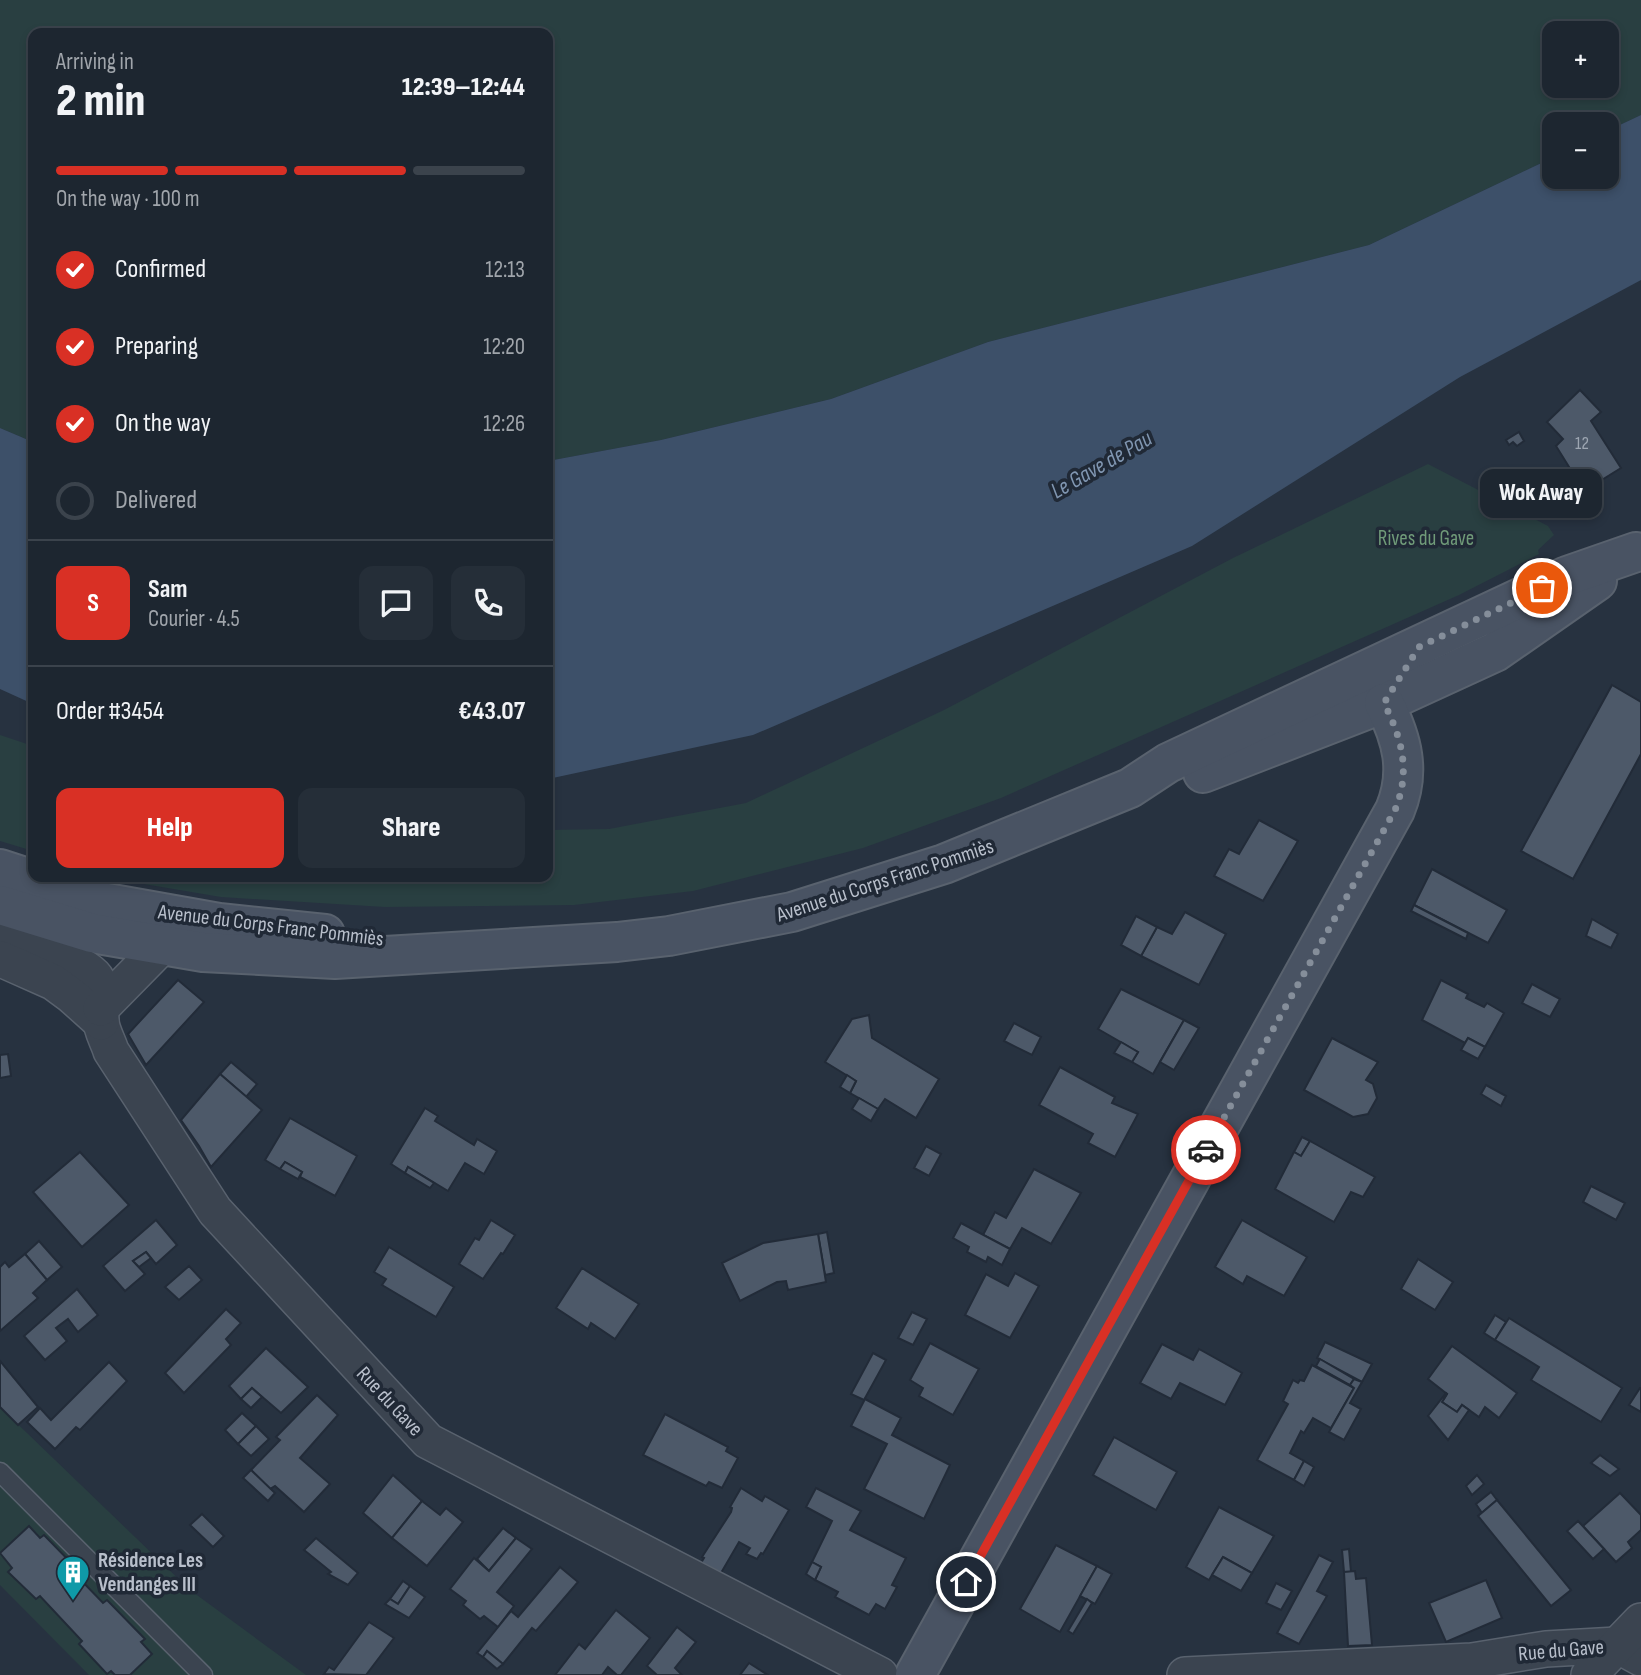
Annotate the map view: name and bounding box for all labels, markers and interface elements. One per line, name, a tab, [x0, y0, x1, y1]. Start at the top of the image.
map controls	[1542, 21, 1619, 189]
button: +	[1542, 21, 1619, 98]
text: Arriving in	[56, 48, 134, 76]
text: 12:39–12:44	[402, 72, 525, 103]
text: 2 min	[56, 74, 145, 129]
button: −	[1542, 112, 1619, 189]
text: On the way · 100 m	[56, 185, 200, 213]
icon: check	[56, 251, 94, 289]
text: Confirmed	[115, 254, 206, 285]
text: 12:13	[485, 256, 525, 284]
icon: check	[56, 328, 94, 366]
text: Preparing	[115, 331, 198, 362]
text: 12:20	[483, 333, 525, 361]
icon: check	[56, 405, 94, 443]
text: On the way	[115, 408, 211, 439]
text: 12:26	[483, 410, 525, 438]
water label: Le Gave de Pau	[1046, 424, 1158, 505]
house number: 12	[1575, 433, 1589, 454]
callout: Wok Away	[1481, 469, 1603, 518]
text: Wok Away	[1499, 479, 1583, 507]
text: Delivered	[115, 485, 197, 516]
park label: Rives du Gave	[1378, 526, 1474, 551]
pin	[1512, 558, 1572, 618]
button: chat	[359, 566, 433, 640]
button: phone	[451, 566, 525, 640]
icon: bag	[1523, 569, 1561, 607]
text: Sam	[148, 574, 188, 605]
text: S	[87, 588, 99, 619]
text: Courier · 4.5	[148, 605, 240, 633]
text: Order #3454	[56, 696, 164, 727]
text: €43.07	[458, 696, 525, 727]
button: Help	[56, 788, 284, 868]
button: Share	[298, 788, 525, 868]
street label: Avenue du Corps Franc Pommiès	[773, 834, 997, 928]
street label: Avenue du Corps Franc Pommiès	[156, 899, 385, 952]
courier	[1171, 1115, 1241, 1185]
icon: car	[1187, 1131, 1225, 1169]
street label: Rue du Gave	[351, 1361, 428, 1441]
place label: Résidence Les Vendanges III	[98, 1548, 203, 1597]
pin	[936, 1552, 996, 1612]
building icon: Résidence Les Vendanges III	[54, 1553, 92, 1602]
icon: home	[947, 1563, 985, 1601]
street label: Rue du Gave	[1517, 1634, 1605, 1667]

